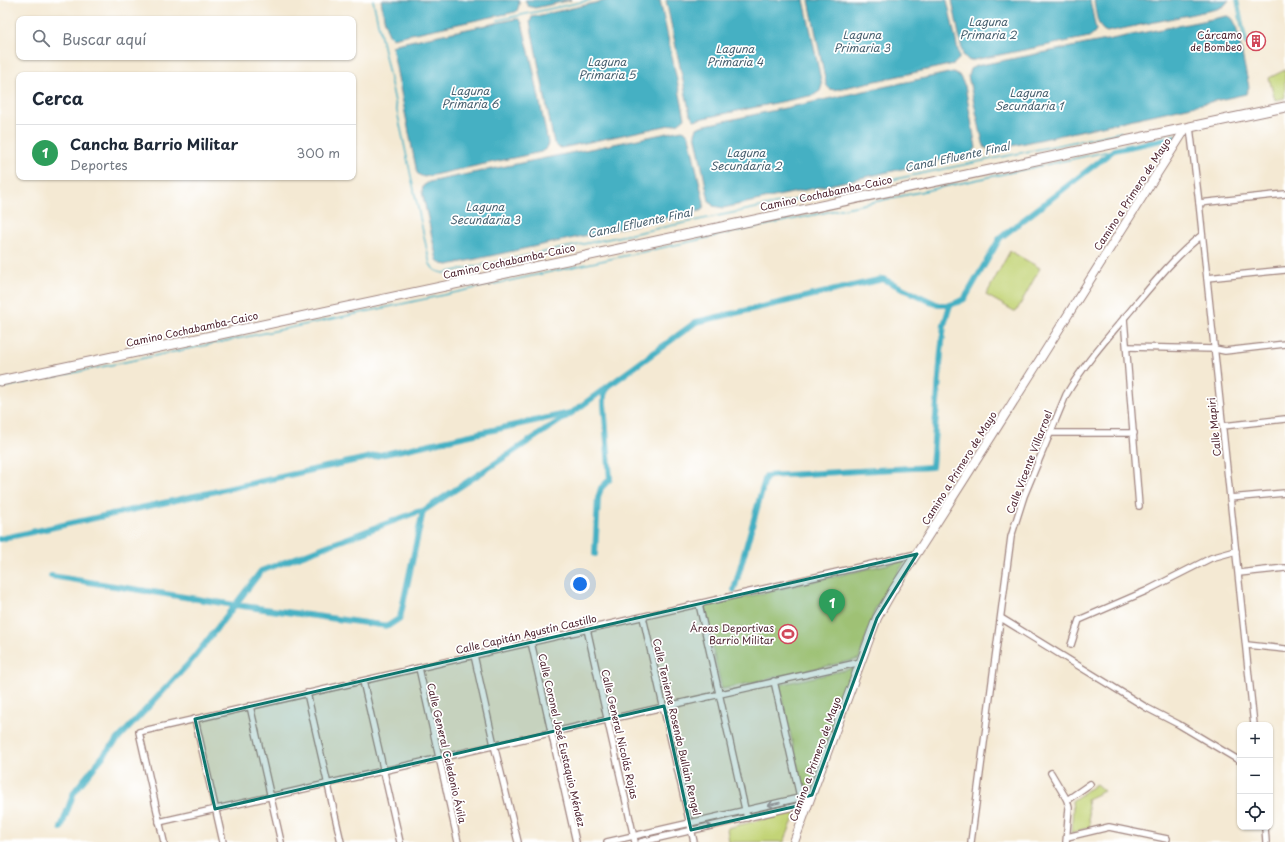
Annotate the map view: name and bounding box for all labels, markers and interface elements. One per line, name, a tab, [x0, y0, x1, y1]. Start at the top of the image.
water label: Laguna Primaria 2	[959, 13, 1018, 43]
search box	[16, 16, 356, 60]
water label: Laguna Primaria 3	[834, 26, 891, 56]
icon: search	[30, 27, 52, 49]
text: Buscar aquí	[62, 27, 146, 50]
place label: Cárcamo de Bombeo	[1190, 27, 1242, 54]
building icon: Cárcamo de Bombeo	[1245, 30, 1267, 52]
water label: Laguna Primaria 4	[707, 40, 764, 70]
water label: Laguna Primaria 5	[579, 53, 637, 83]
water label: Laguna Primaria 6	[442, 82, 500, 112]
water label: Laguna Secundaria 1	[995, 84, 1065, 114]
text: Cerca	[32, 85, 83, 111]
text: Cancha Barrio Militar	[70, 132, 238, 155]
street label: Camino a Primero de Mayo	[1089, 134, 1174, 253]
water label: Canal Efluente Final	[903, 137, 1013, 176]
text: 1	[42, 143, 48, 162]
text: 300 m	[296, 143, 340, 162]
water label: Laguna Secundaria 2	[710, 144, 783, 174]
text: Deportes	[70, 155, 128, 174]
street label: Camino Cochabamba-Caico	[758, 171, 894, 214]
water label: Laguna Secundaria 3	[450, 198, 521, 228]
water label: Canal Efluente Final	[586, 203, 696, 242]
street label: Camino Cochabamba-Caico	[441, 239, 577, 282]
street label: Camino Cochabamba-Caico	[124, 307, 260, 350]
street label: Calle Mapiri	[1203, 397, 1224, 457]
street label: Camino a Primero de Mayo	[917, 408, 1000, 528]
street label: Calle Vicente Villarroel	[1002, 408, 1055, 516]
your location	[570, 574, 590, 594]
pin: 1	[819, 589, 845, 622]
street label: Calle Capitán Agustín Castillo	[454, 610, 598, 657]
place label: Áreas Deportivas Barrio Militar	[690, 620, 775, 647]
sports icon: Áreas Deportivas Barrio Militar	[777, 623, 799, 645]
street label: Calle Teniente Rosendo Bullain Rengel	[650, 637, 705, 817]
street label: Calle Coronel José Eustaquio Méndez	[535, 652, 590, 828]
street label: Calle General Nicolás Rojas	[598, 668, 643, 801]
street label: Calle General Celedonio Ávila	[424, 681, 471, 825]
street label: Camino a Primero de Mayo	[785, 694, 844, 823]
map controls	[1237, 722, 1273, 830]
button: +	[1237, 722, 1273, 758]
button: −	[1237, 758, 1273, 794]
button: locate	[1237, 794, 1273, 830]
one-way arrow	[768, 800, 781, 808]
one-way arrow	[699, 823, 712, 830]

